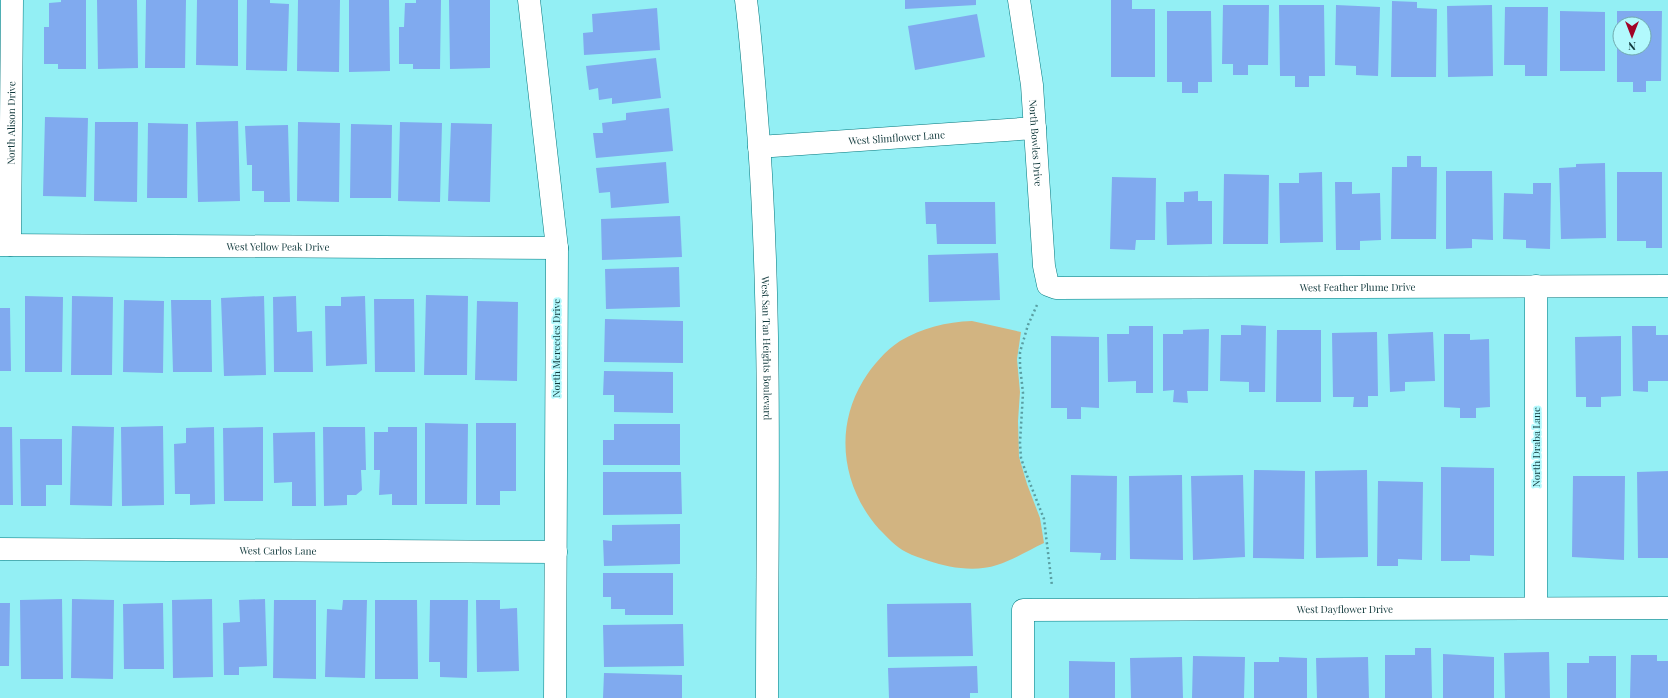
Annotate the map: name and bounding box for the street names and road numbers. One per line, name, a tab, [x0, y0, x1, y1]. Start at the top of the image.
street label: North Alison Drive	[4, 81, 18, 165]
street label: North Bowles Drive	[1026, 99, 1046, 187]
street label: West Slimflower Lane	[847, 127, 945, 148]
street label: West Yellow Peak Drive	[225, 239, 330, 254]
street label: West San Tan Heights Boulevard	[759, 275, 775, 421]
street label: West Feather Plume Drive	[1299, 280, 1416, 294]
street label: North Mercedes Drive	[549, 299, 563, 397]
street label: North Draba Lane	[1529, 407, 1543, 487]
street label: West Carlos Lane	[238, 543, 317, 558]
street label: West Dayflower Drive	[1296, 602, 1393, 616]

